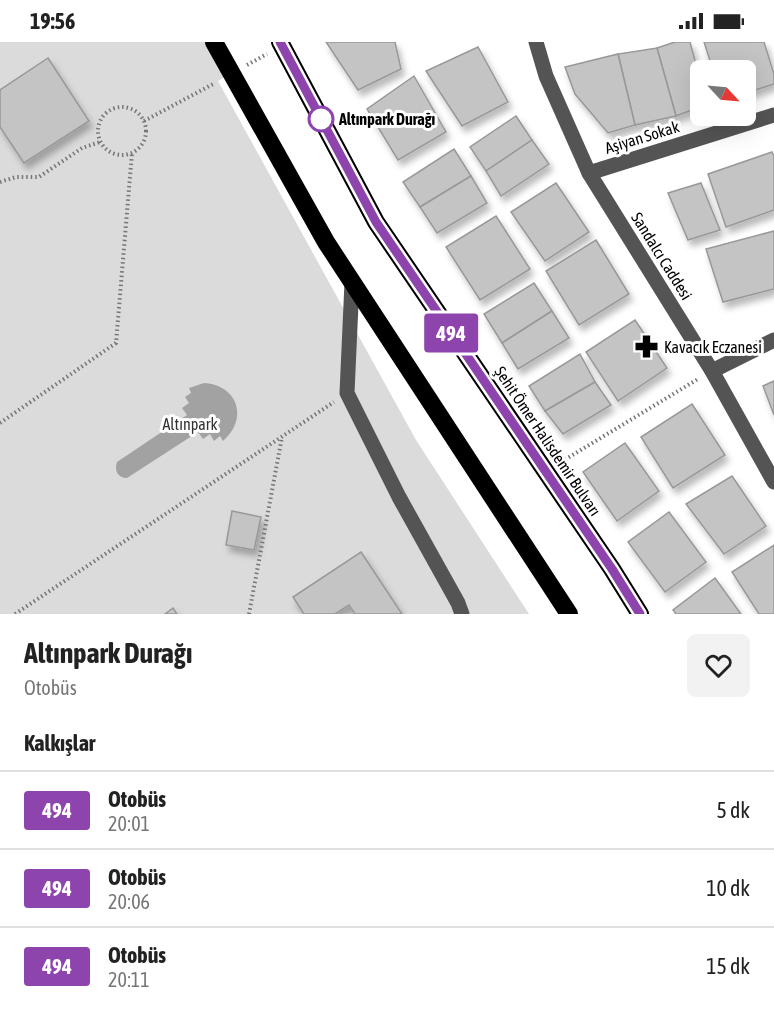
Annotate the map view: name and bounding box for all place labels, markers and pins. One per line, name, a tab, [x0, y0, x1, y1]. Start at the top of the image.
marker: Altınpark Durağı	[308, 106, 334, 132]
place label: Altınpark Durağı	[338, 110, 436, 128]
pharmacy icon: Kavacık Eczanesi	[633, 334, 659, 360]
place label: Kavacık Eczanesi	[664, 338, 762, 356]

